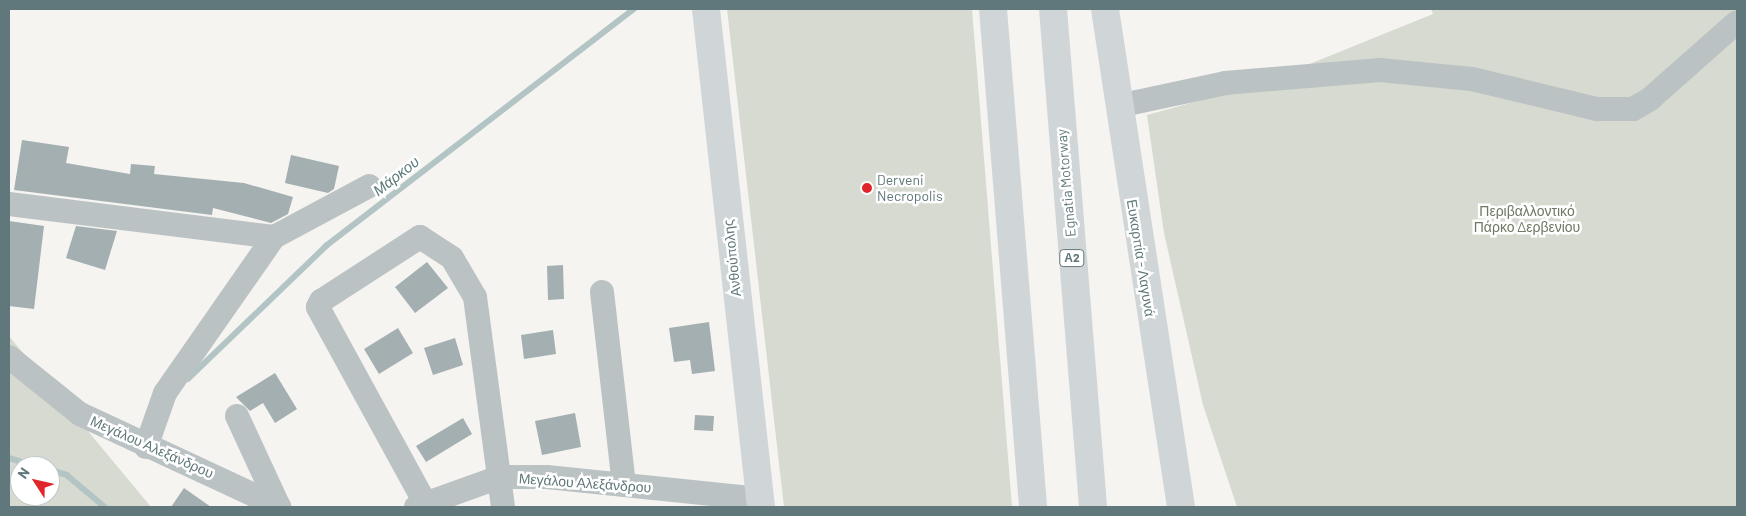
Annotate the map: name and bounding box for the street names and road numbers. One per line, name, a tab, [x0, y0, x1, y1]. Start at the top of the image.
street label: Egnatia Motorway	[1053, 128, 1079, 238]
street label: Ευκαρπία - Λαγυνά	[1123, 198, 1159, 318]
street label: Ανθούπολης	[720, 219, 744, 297]
road number: Α2	[1058, 248, 1086, 268]
street label: Μεγάλου Αλεξάνδρου	[88, 412, 216, 482]
street label: Μεγάλου Αλεξάνδρου	[518, 470, 652, 496]

